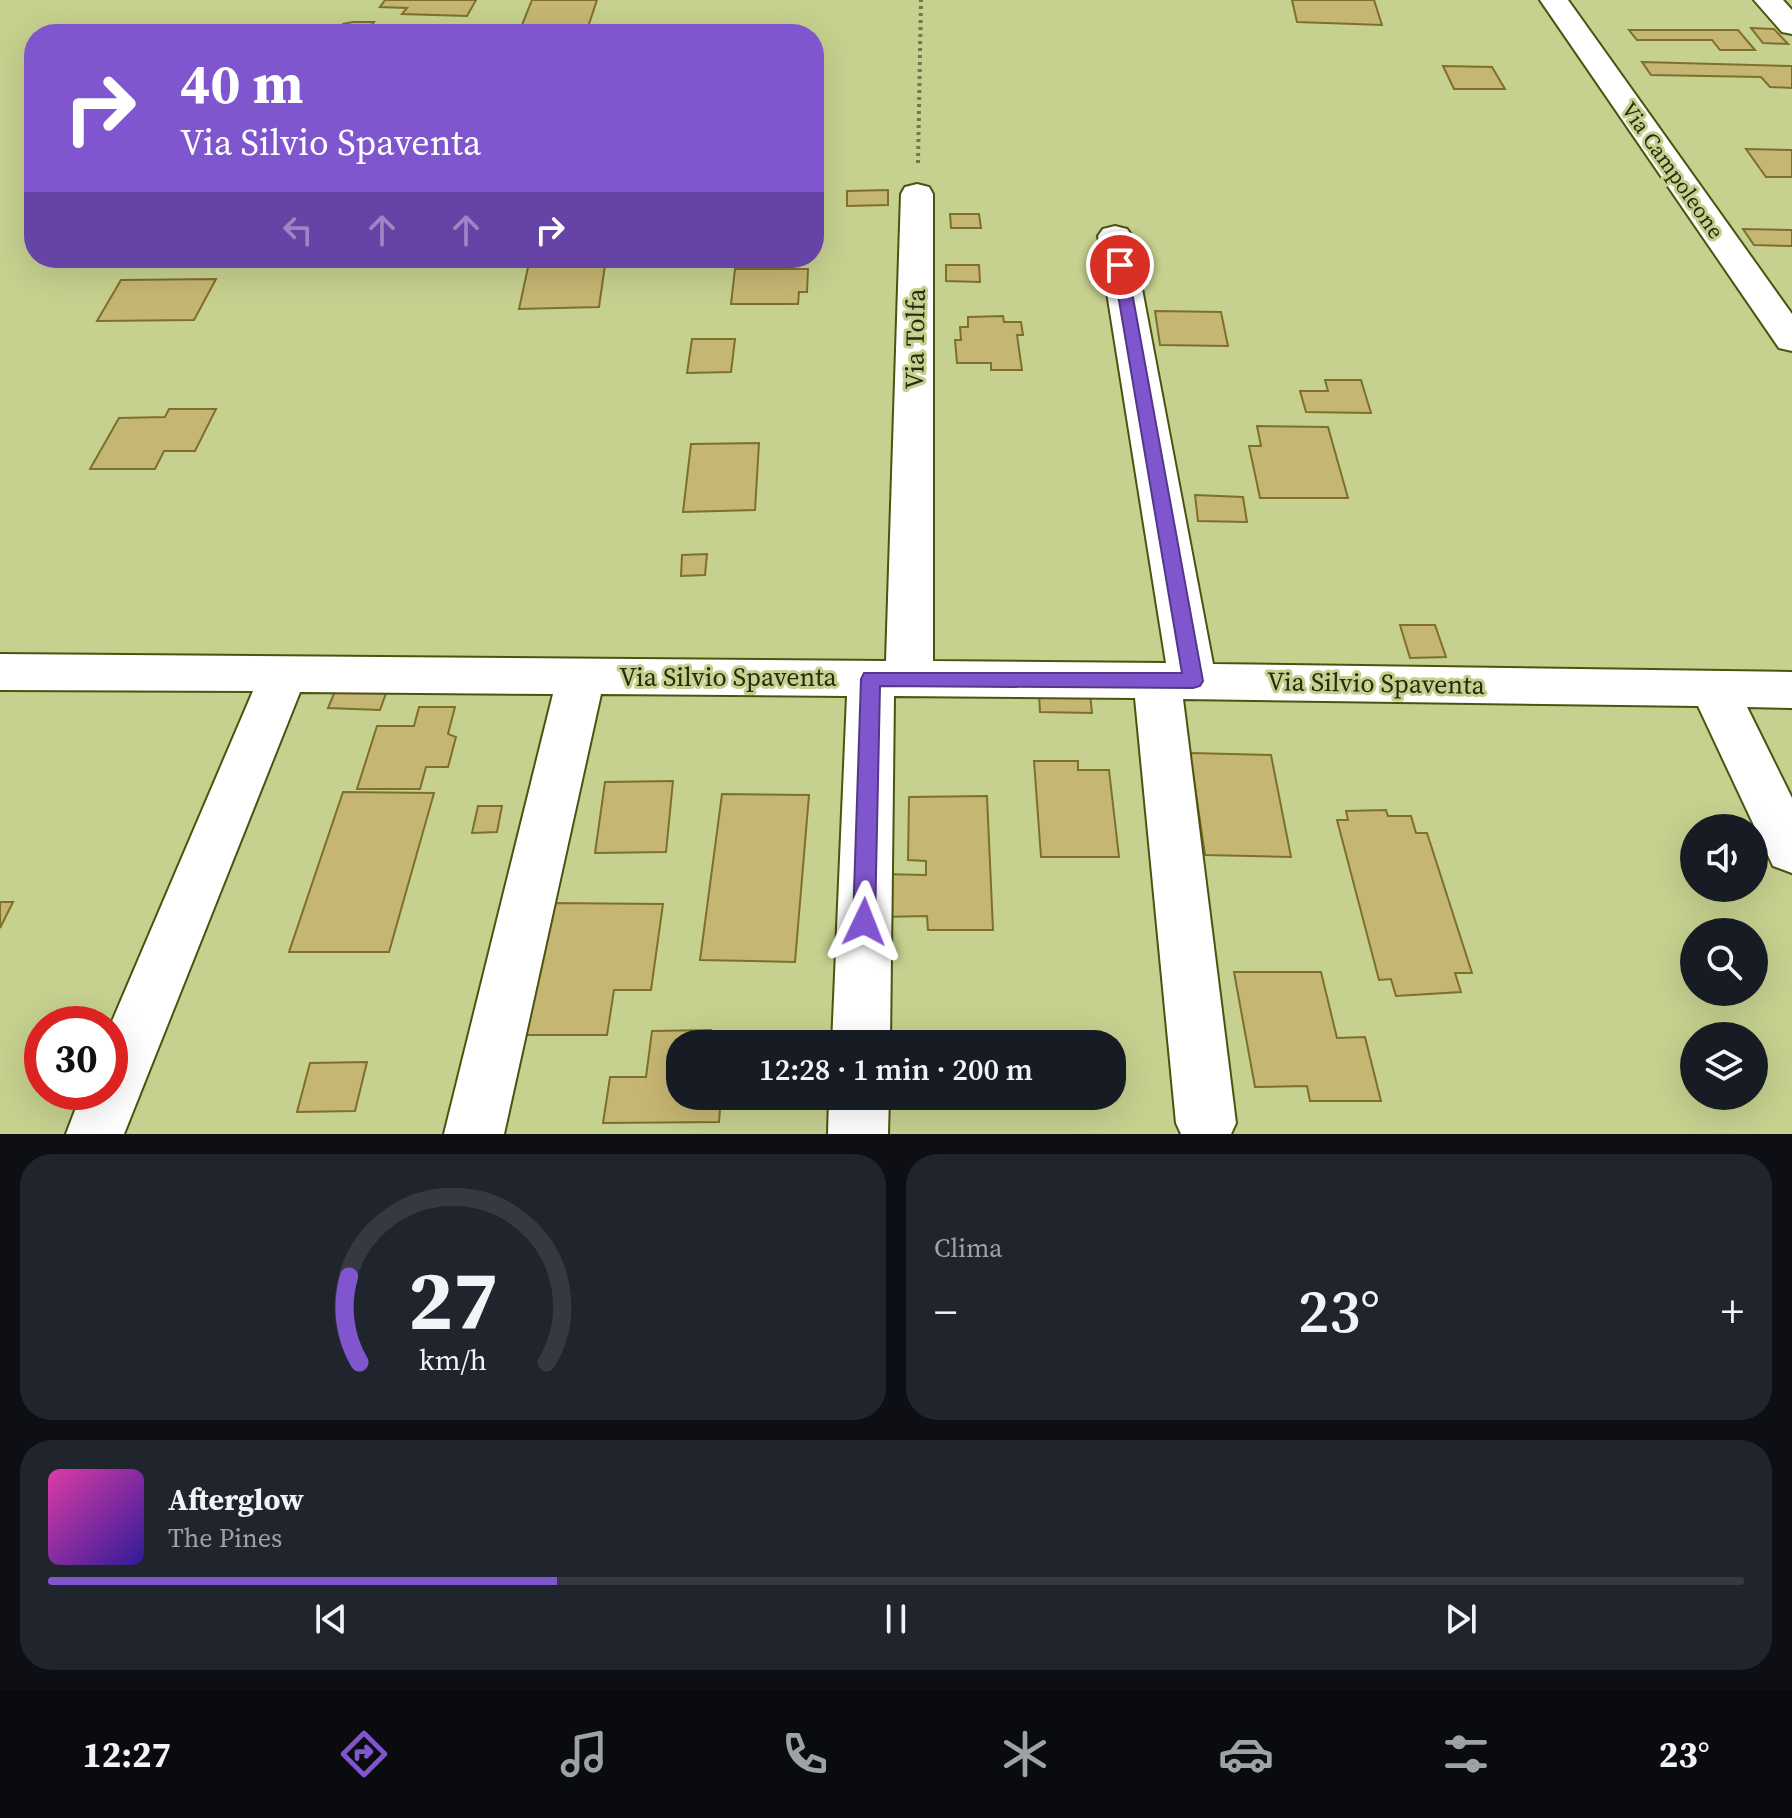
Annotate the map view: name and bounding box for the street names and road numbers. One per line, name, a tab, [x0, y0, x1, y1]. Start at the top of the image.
street label: Via Campoleone	[1615, 96, 1731, 244]
street label: Via Tolfa	[896, 287, 934, 390]
street label: Via Silvio Spaventa	[619, 659, 838, 695]
street label: Via Silvio Spaventa	[1267, 663, 1486, 703]

